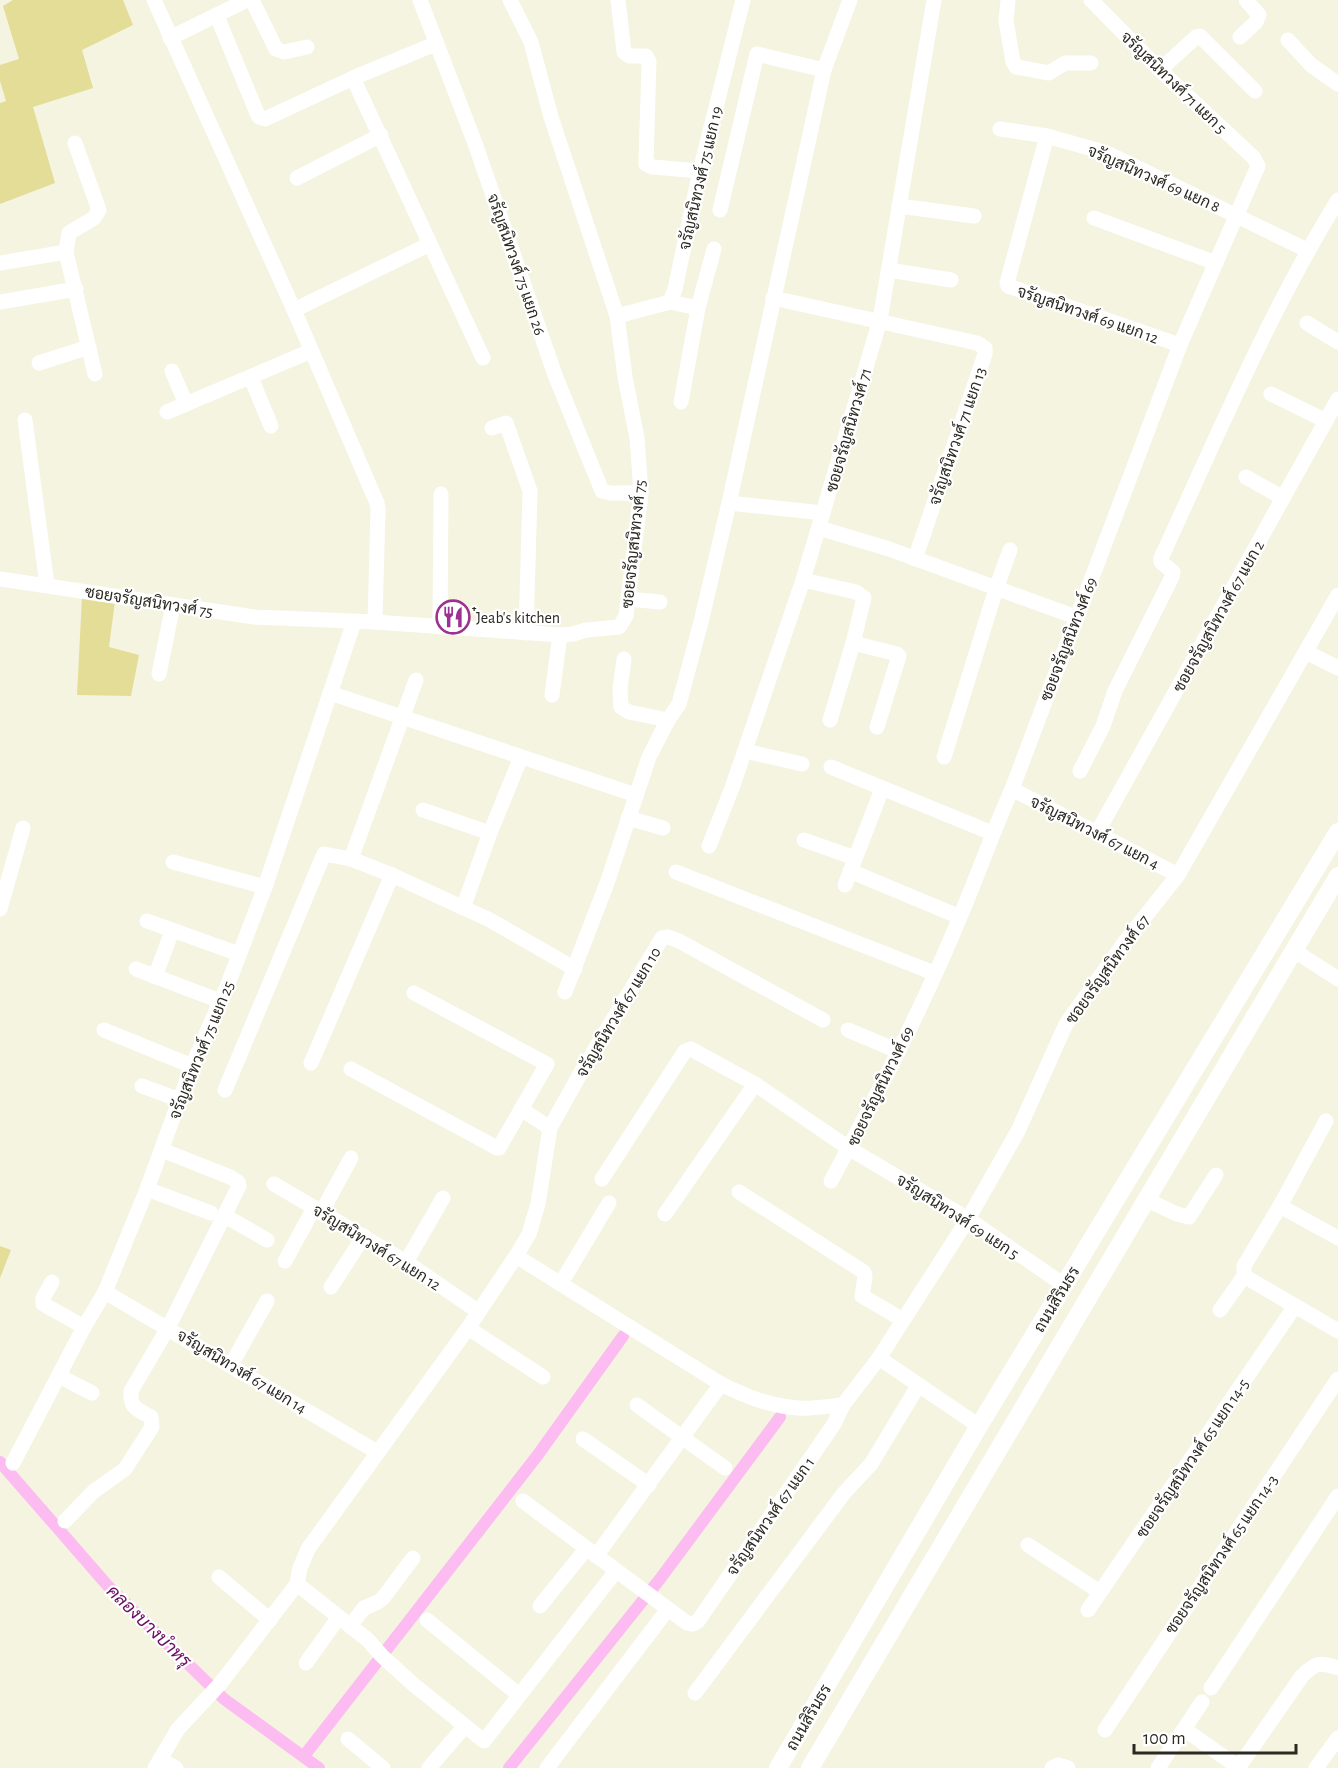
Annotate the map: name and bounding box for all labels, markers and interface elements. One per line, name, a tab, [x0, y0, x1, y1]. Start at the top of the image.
street label: จรัญสนิทวงศ์ 71 แยก 5	[1117, 25, 1232, 138]
street label: จรัญสนิทวงศ์ 75 แยก 19	[672, 104, 726, 252]
street label: จรัญสนิทวงศ์ 69 แยก 8	[1085, 138, 1224, 216]
street label: จรัญสนิทวงศ์ 75 แยก 26	[483, 190, 553, 338]
street label: จรัญสนิทวงศ์ 69 แยก 12	[1015, 279, 1162, 348]
street label: จรัญสนิทวงศ์ 71 แยก 13	[922, 364, 990, 508]
street label: ซอยจรัญสนิทวงศ์ 71	[819, 365, 875, 494]
street label: ซอยจรัญสนิทวงศ์ 75	[614, 478, 650, 609]
street label: ซอยจรัญสนิทวงศ์ 67 แยก 2	[1166, 536, 1268, 695]
street label: ซอยจรัญสนิทวงศ์ 69	[1033, 574, 1101, 704]
street label: ซอยจรัญสนิทวงศ์ 75	[84, 579, 215, 621]
restaurant icon: ๋Jeab's kitchen	[435, 599, 471, 635]
place label: ๋Jeab's kitchen	[472, 607, 560, 626]
street label: จรัญสนิทวงศ์ 67 แยก 4	[1027, 789, 1164, 873]
street label: ซอยจรัญสนิทวงศ์ 67	[1059, 909, 1154, 1028]
street label: จรัญสนิทวงศ์ 67 แยก 10	[569, 942, 665, 1081]
street label: จรัญสนิทวงศ์ 75 แยก 25	[162, 977, 238, 1122]
street label: ซอยจรัญสนิทวงศ์ 69	[840, 1022, 918, 1149]
street label: จรัญสนิทวงศ์ 69 แยก 5	[893, 1167, 1024, 1263]
street label: จรัญสนิทวงศ์ 67 แยก 12	[309, 1198, 446, 1295]
street label: ถนนสิรินธร	[1029, 1263, 1083, 1335]
street label: จรัญสนิทวงศ์ 67 แยก 14	[173, 1323, 312, 1418]
street label: ซอยจรัญสนิทวงศ์ 65 แยก 14-5	[1130, 1373, 1253, 1542]
street label: จรัญสนิทวงศ์ 67 แยก 1	[720, 1452, 818, 1579]
street label: ซอยจรัญสนิทวงศ์ 65 แยก 14-3	[1159, 1469, 1282, 1637]
water label: คลองบางบำหรุ	[101, 1581, 196, 1673]
street label: ถนนสิรินธร	[782, 1681, 834, 1753]
scale bar	[1134, 1717, 1296, 1755]
text: 100 m	[1143, 1730, 1186, 1748]

